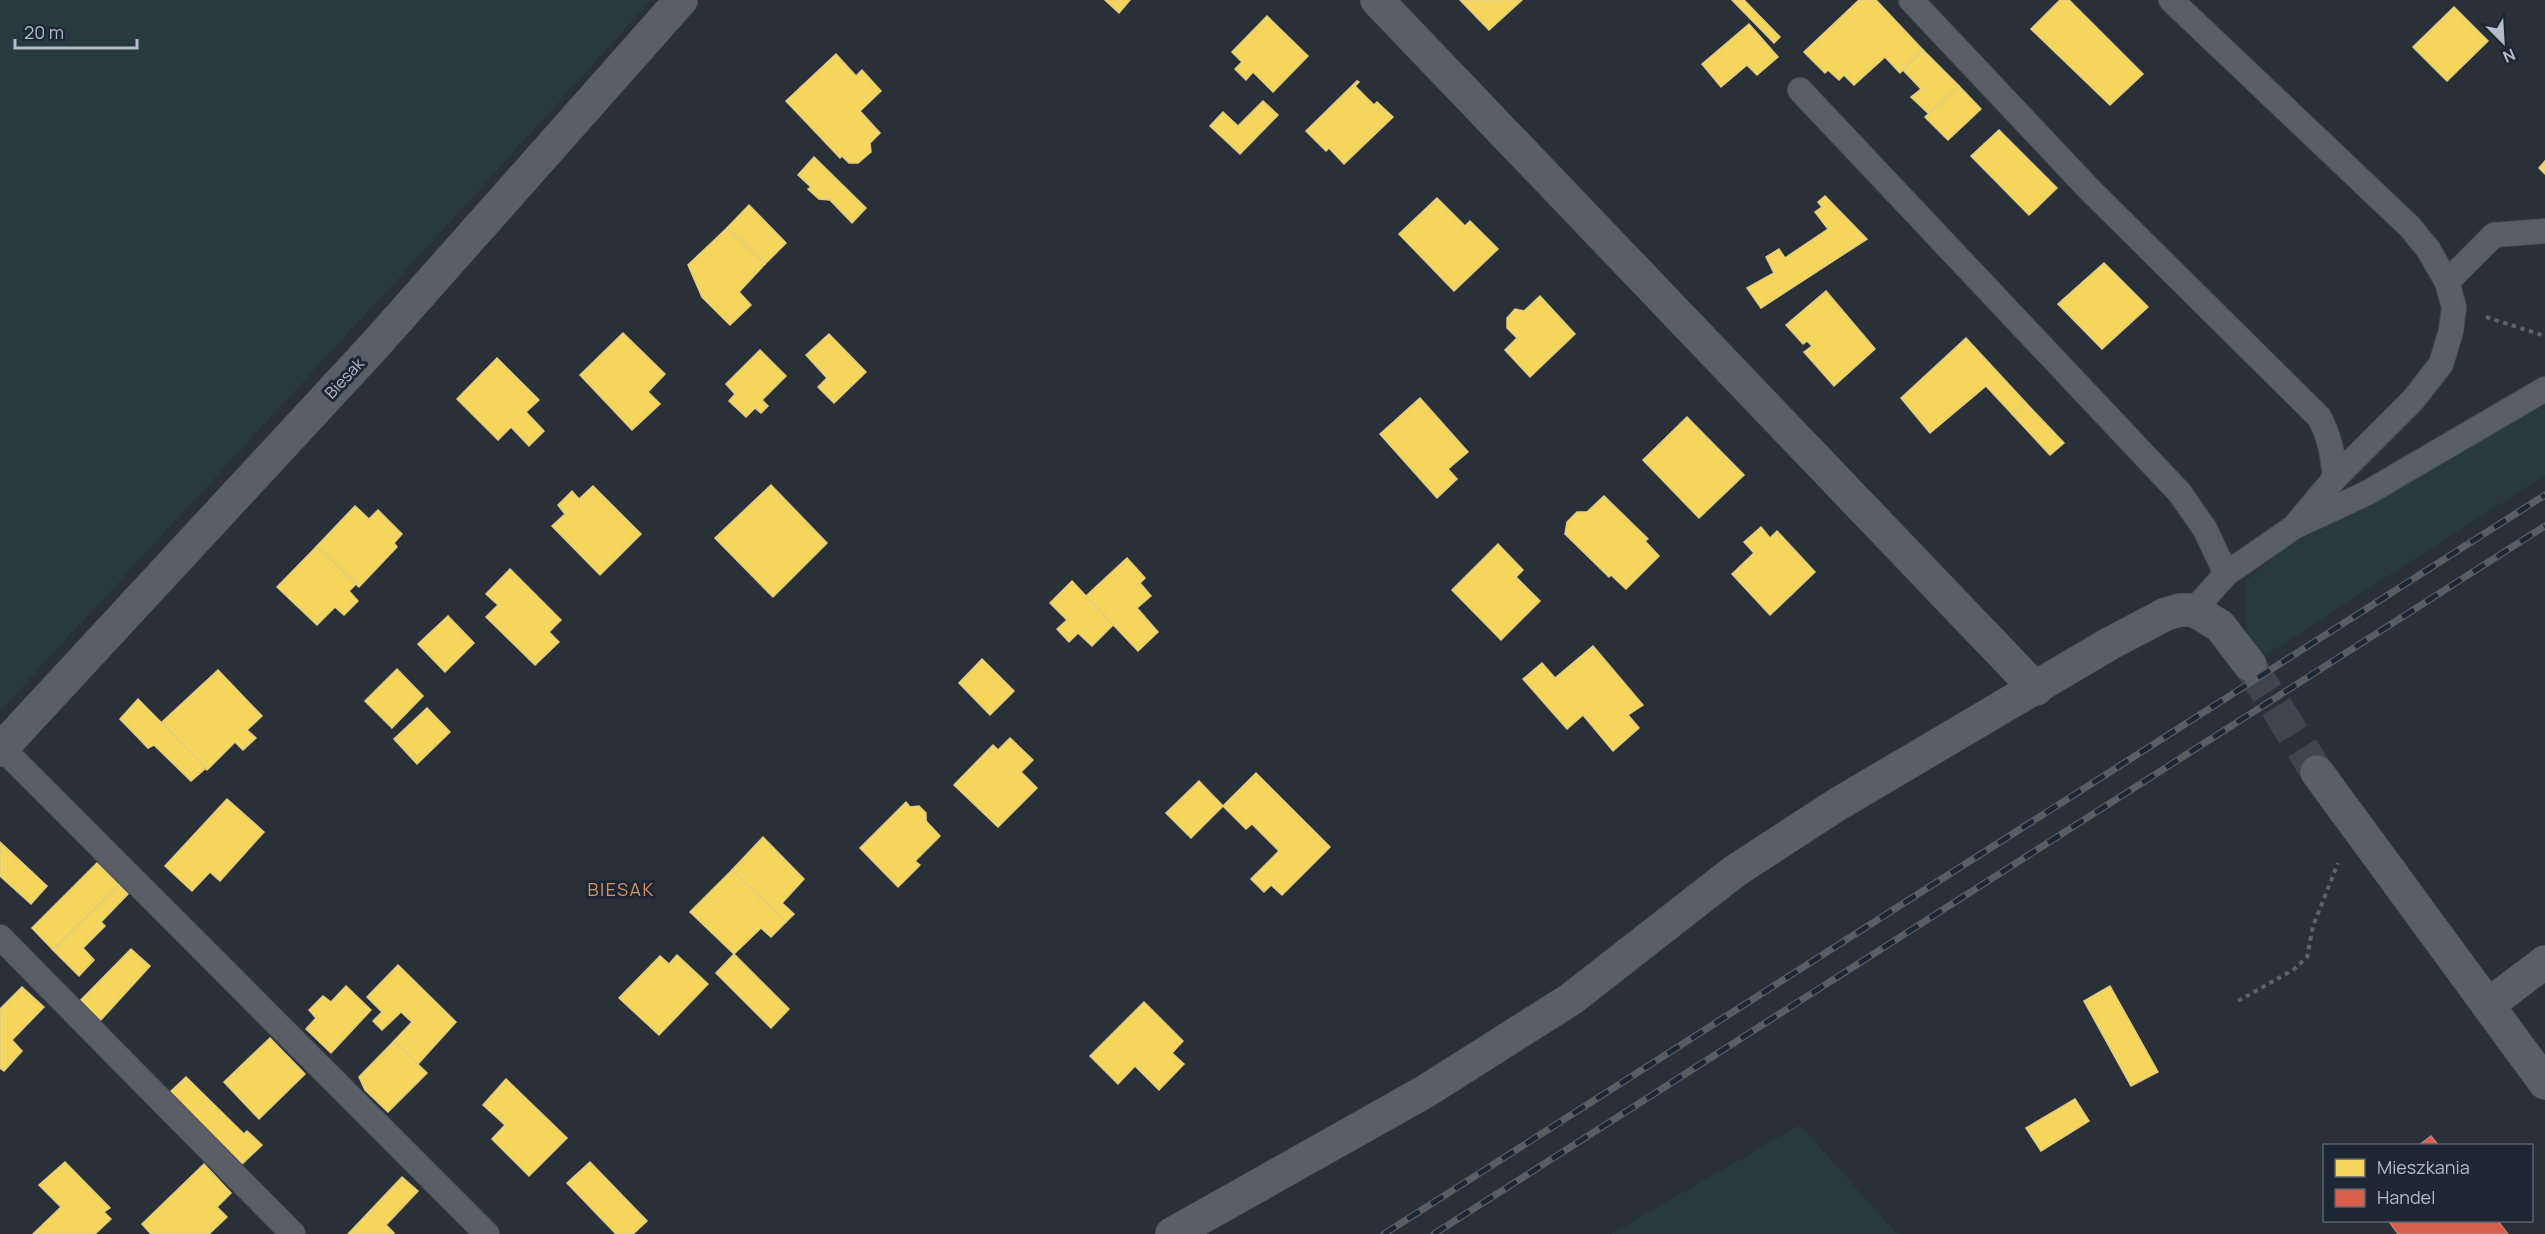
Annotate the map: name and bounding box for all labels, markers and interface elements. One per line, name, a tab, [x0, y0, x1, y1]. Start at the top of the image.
scale bar	[15, 12, 136, 50]
north arrow	[2473, 12, 2533, 72]
text: 20 m	[24, 20, 64, 44]
text: N	[2499, 43, 2519, 68]
street label: Biesak	[320, 352, 369, 403]
district label: BIESAK	[587, 877, 655, 901]
legend	[2323, 1144, 2533, 1222]
text: Mieszkania	[2377, 1155, 2470, 1179]
text: Handel	[2377, 1185, 2435, 1209]

